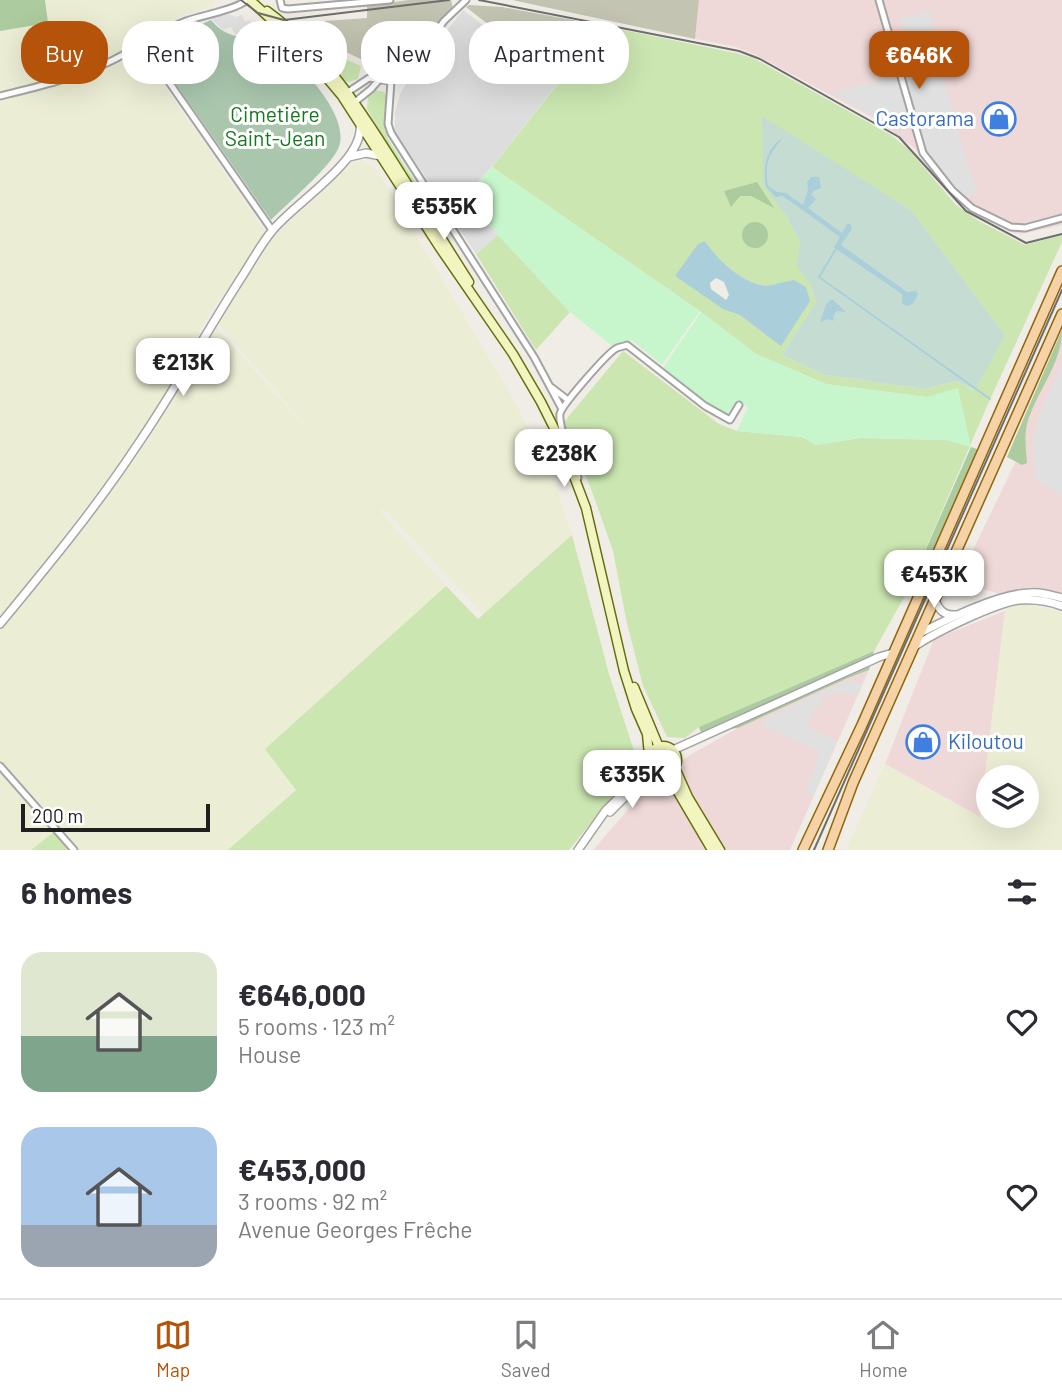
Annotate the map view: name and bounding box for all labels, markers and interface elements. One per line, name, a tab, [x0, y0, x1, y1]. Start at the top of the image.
chip: Buy	[21, 21, 108, 84]
chip: Rent	[122, 21, 219, 84]
chip: Filters	[233, 21, 347, 84]
chip: New	[361, 21, 455, 84]
chip: Apartment	[469, 21, 629, 84]
pin: €646K	[870, 32, 968, 91]
text: €646K	[885, 40, 953, 68]
shop icon: Castorama	[980, 100, 1018, 138]
park label: Cimetière Saint-Jean	[225, 101, 325, 150]
place label: Castorama	[875, 105, 974, 130]
pin: €535K	[395, 182, 493, 242]
text: €535K	[411, 191, 477, 219]
pin: €213K	[134, 338, 232, 398]
text: €213K	[152, 347, 214, 375]
pin: €238K	[515, 430, 613, 489]
text: €238K	[531, 438, 597, 466]
pin: €453K	[885, 550, 983, 610]
text: €453K	[900, 559, 968, 587]
shop icon: Kiloutou	[904, 723, 942, 761]
place label: Kiloutou	[948, 728, 1024, 753]
pin: €335K	[583, 750, 681, 810]
text: €335K	[599, 759, 665, 787]
map controls	[976, 765, 1039, 828]
button: layers	[976, 765, 1039, 828]
scale bar	[21, 801, 210, 833]
text: 200 m	[32, 804, 83, 827]
icon: filters	[1003, 873, 1041, 911]
text: 6 homes	[21, 874, 132, 910]
text: €646,000	[238, 976, 366, 1012]
icon: home	[77, 980, 161, 1064]
icon: heart	[1003, 1003, 1041, 1041]
text: 5 rooms · 123 m²	[238, 1012, 395, 1040]
text: House	[238, 1040, 301, 1068]
text: €453,000	[238, 1151, 366, 1187]
icon: home	[77, 1155, 161, 1239]
icon: heart	[1003, 1178, 1041, 1216]
text: 3 rooms · 92 m²	[238, 1187, 387, 1215]
text: Avenue Georges Frêche	[238, 1215, 472, 1243]
tab: Map	[154, 1316, 192, 1381]
tab: Saved	[501, 1316, 551, 1381]
tab: Home	[859, 1316, 908, 1381]

